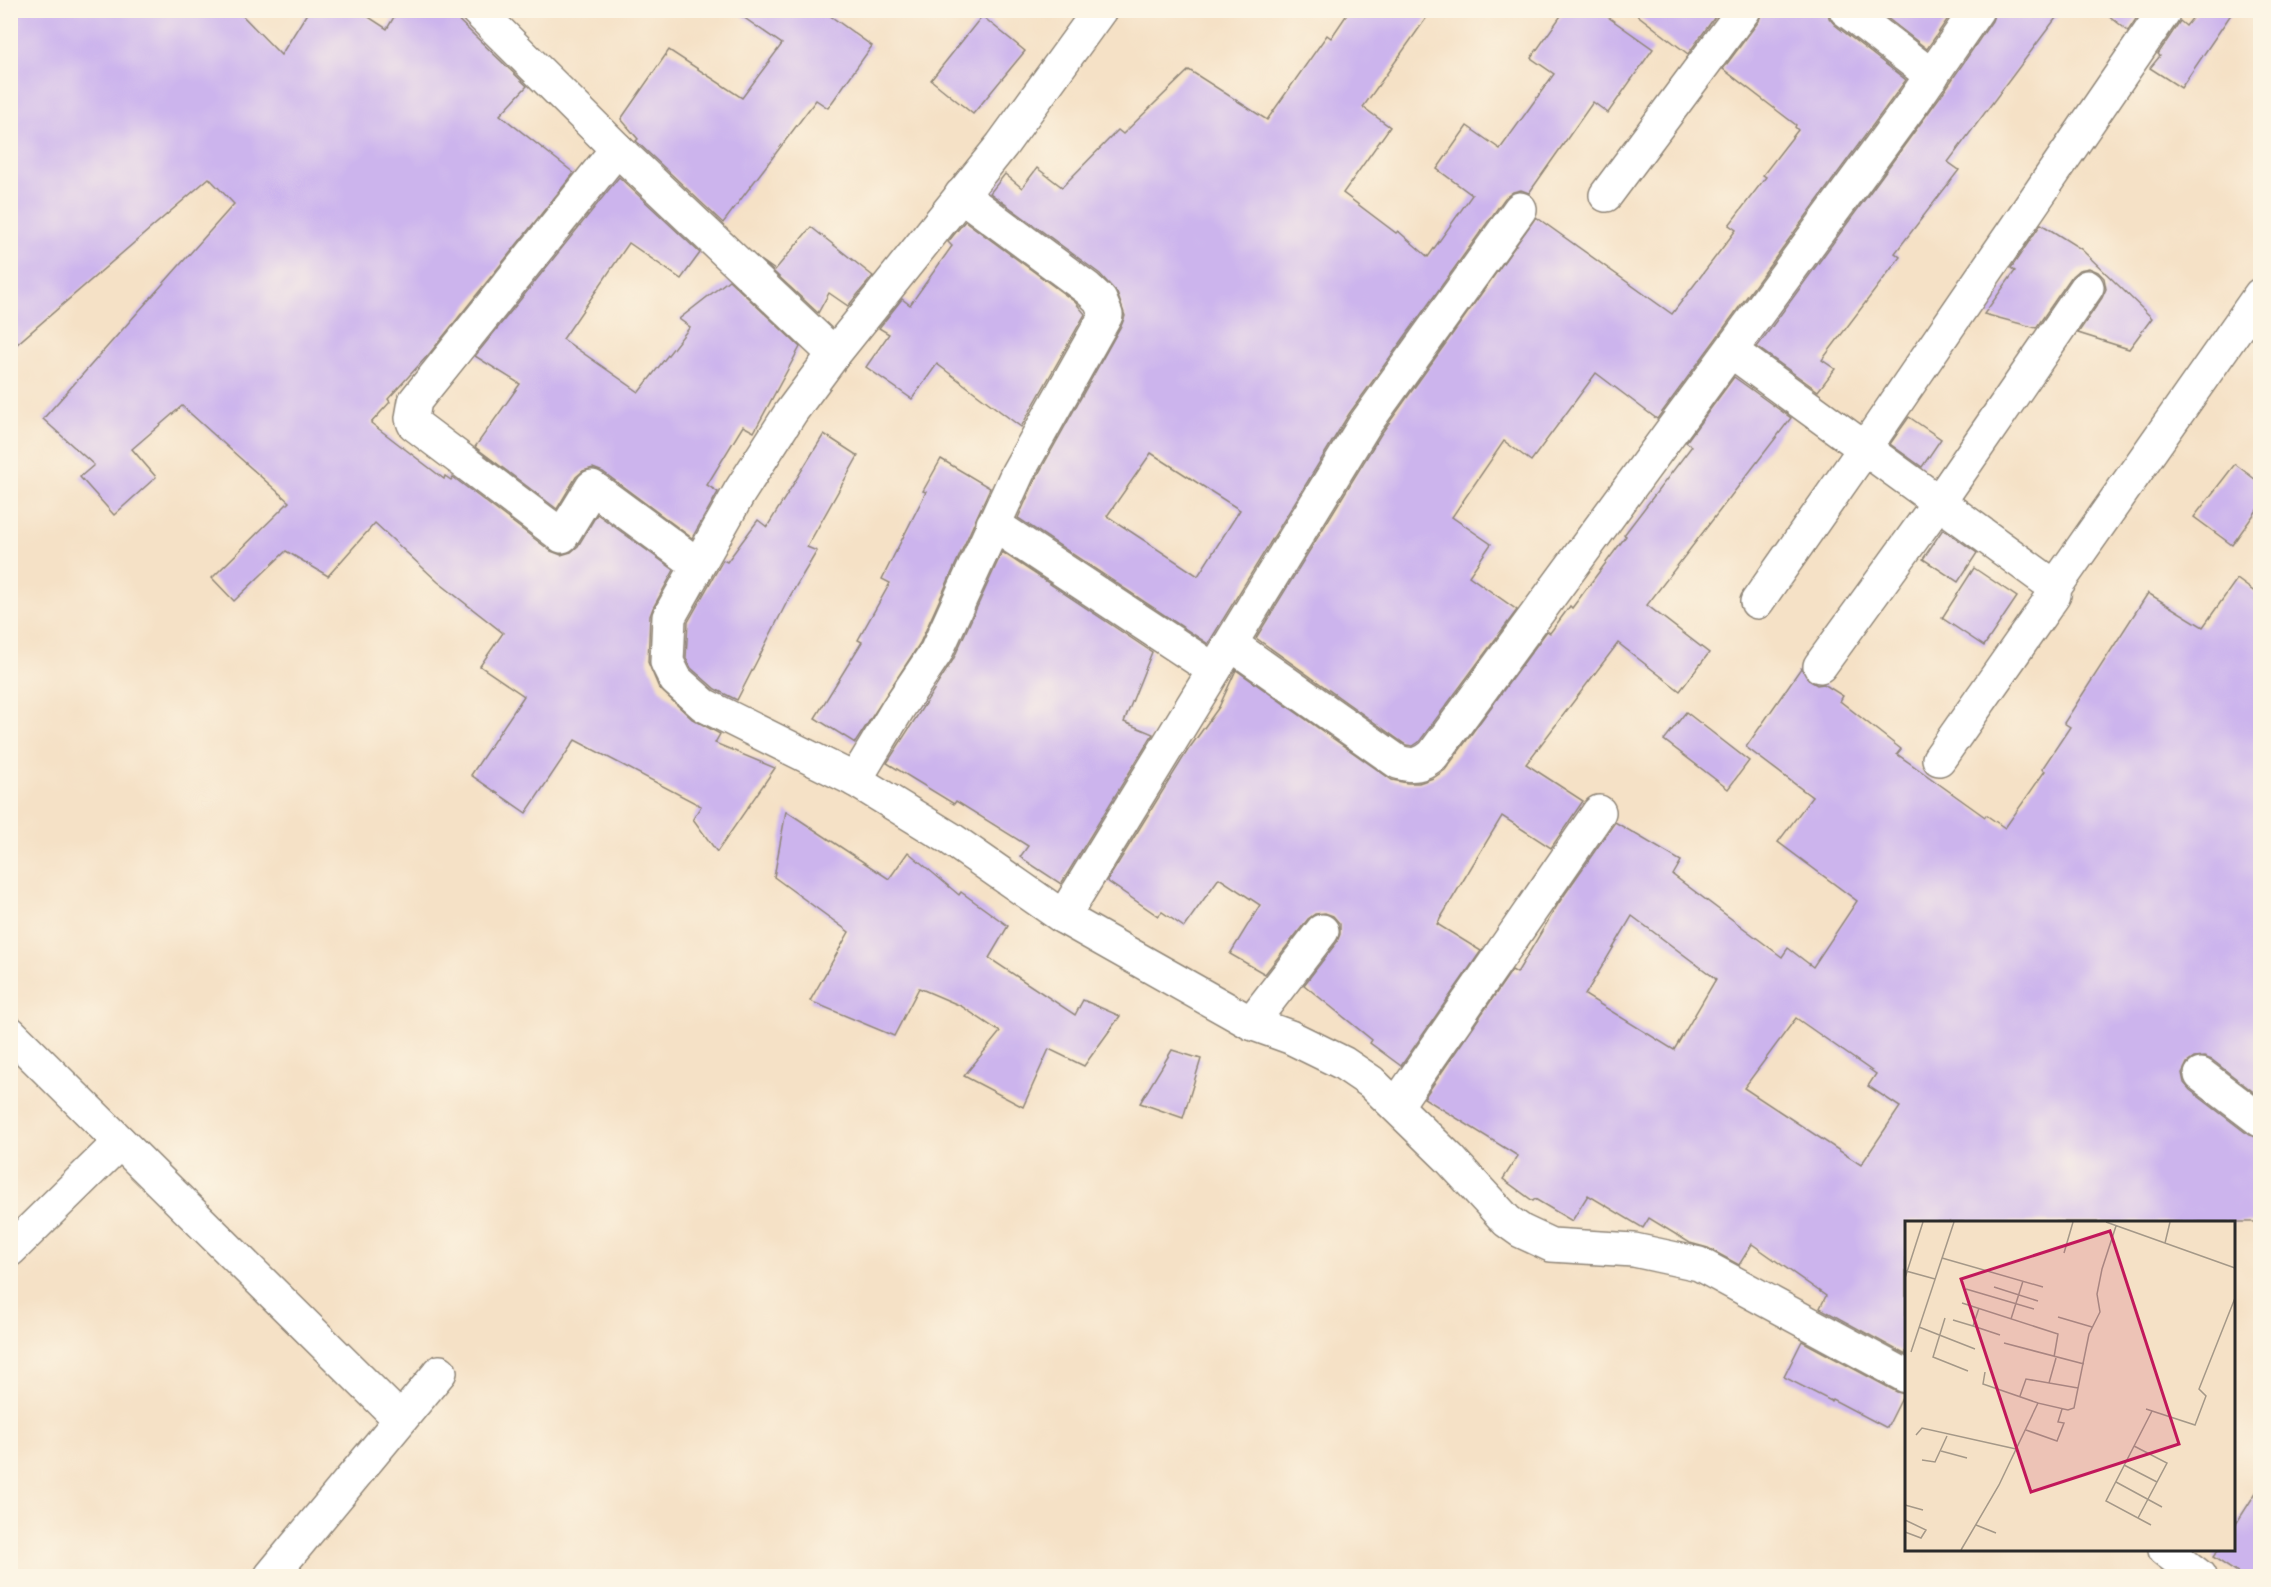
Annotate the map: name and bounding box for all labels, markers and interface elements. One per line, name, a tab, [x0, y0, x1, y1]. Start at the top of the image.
inset map	[1905, 1221, 2235, 1551]

